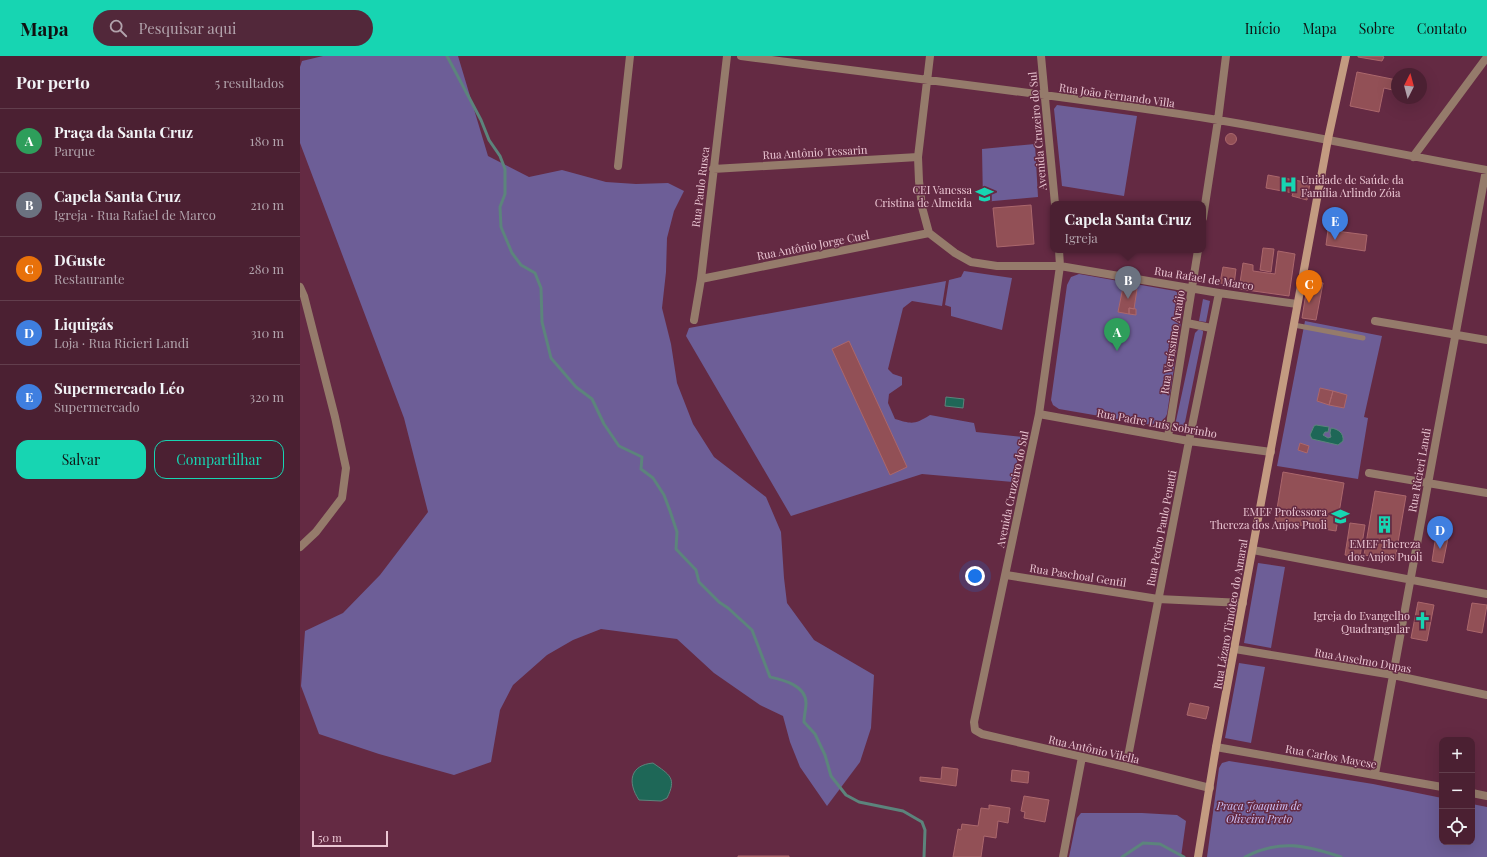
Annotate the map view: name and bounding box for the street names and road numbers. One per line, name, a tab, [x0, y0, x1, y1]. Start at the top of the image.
street label: Avenida Cruzeiro do Sul	[1024, 71, 1050, 192]
street label: Rua João Fernando Villa	[1058, 79, 1176, 111]
street label: Rua Antônio Tessarin	[762, 142, 868, 162]
street label: Rua Paulo Rusca	[688, 145, 712, 228]
street label: Rua Antônio Jorge Cuel	[756, 227, 870, 263]
street label: Rua Rafael de Marco	[1153, 263, 1255, 293]
street label: Rua Veríssimo Araújo	[1156, 289, 1188, 395]
street label: Rua Padre Luís Sobrinho	[1096, 405, 1218, 441]
street label: Rua Ricieri Landi	[1404, 427, 1434, 513]
street label: Avenida Cruzeiro do Sul	[992, 429, 1032, 550]
street label: Rua Pedro Paulo Penatti	[1142, 469, 1180, 587]
street label: Rua Lázaro Timóteo do Amaral	[1209, 538, 1251, 690]
street label: Rua Paschoal Gentil	[1029, 560, 1127, 590]
street label: Rua Anselmo Dupas	[1313, 644, 1413, 676]
street label: Rua Antônio Vilella	[1047, 731, 1142, 767]
street label: Rua Carlos Mayese	[1284, 741, 1378, 771]

